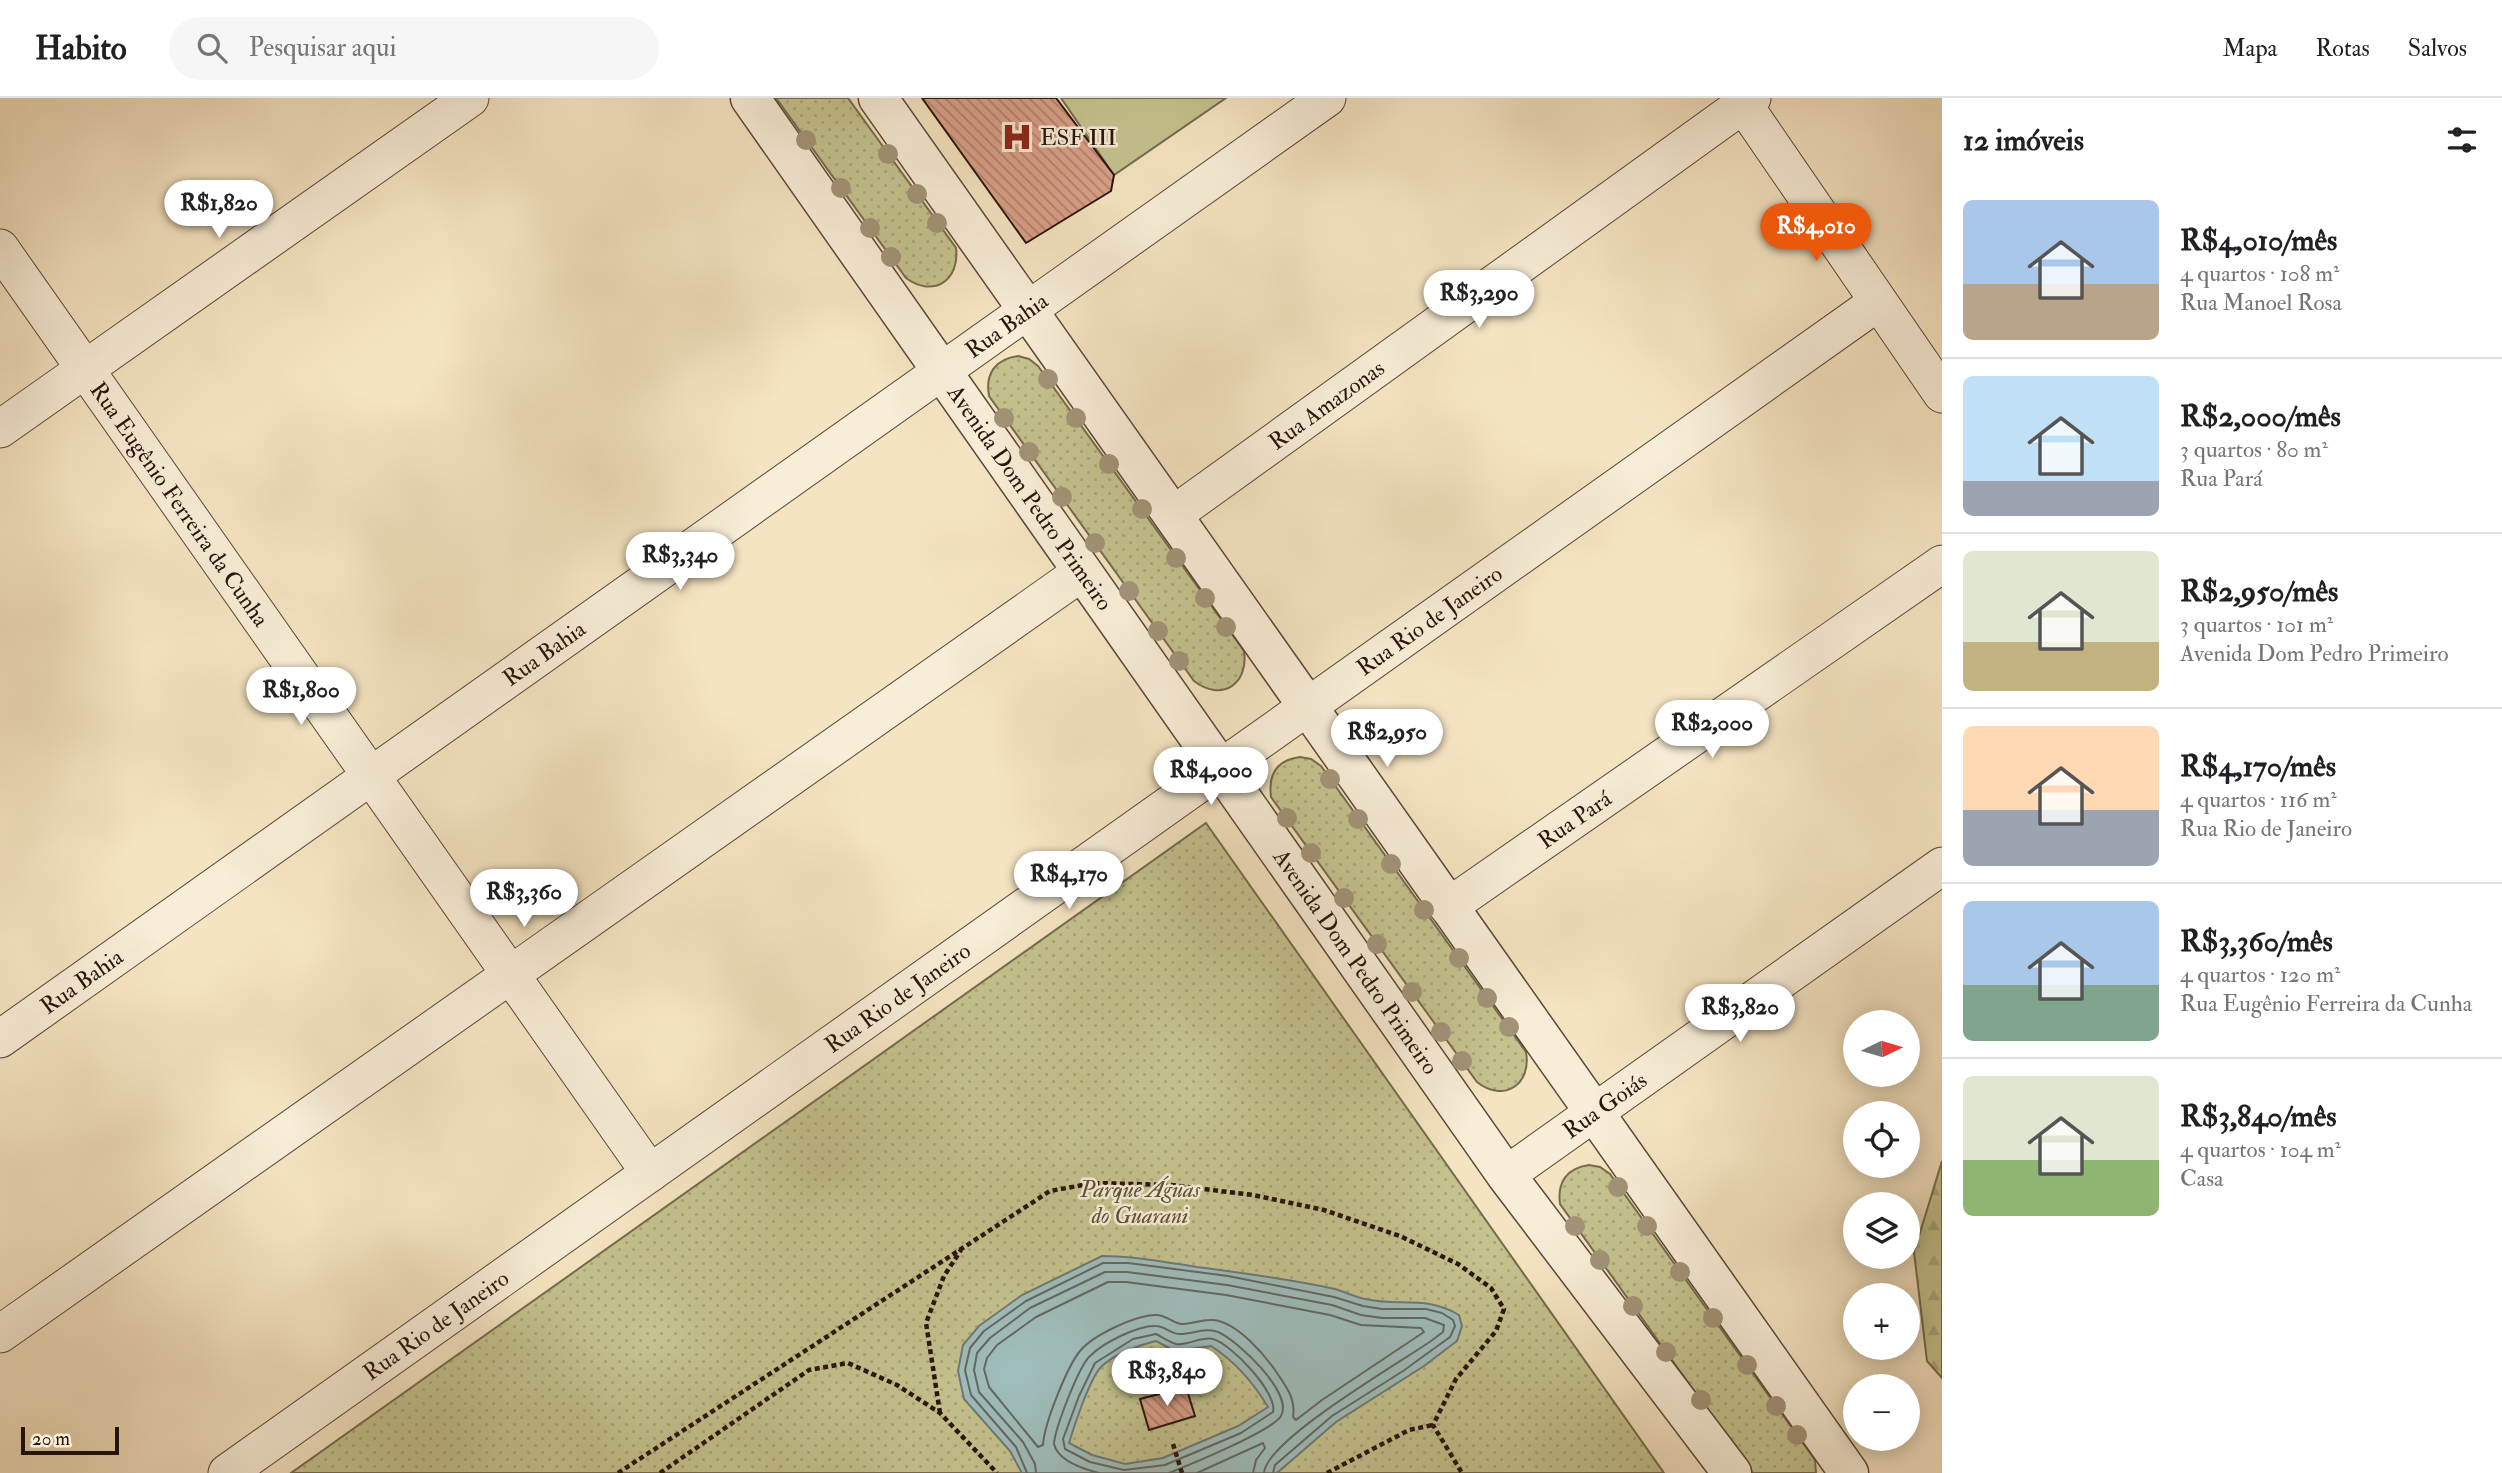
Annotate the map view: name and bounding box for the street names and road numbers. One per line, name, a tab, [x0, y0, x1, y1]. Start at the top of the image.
street label: Rua Bahia	[960, 286, 1054, 365]
street label: Rua Amazonas	[1263, 353, 1390, 456]
street label: Rua Eugênio Ferreira da Cunha	[84, 376, 276, 633]
street label: Avenida Dom Pedro Primeiro	[940, 379, 1119, 616]
street label: Rua Rio de Janeiro	[1351, 559, 1508, 682]
street label: Rua Bahia	[497, 614, 592, 693]
street label: Rua Pará	[1532, 784, 1618, 855]
street label: Avenida Dom Pedro Primeiro	[1266, 843, 1445, 1080]
street label: Rua Rio de Janeiro	[819, 936, 976, 1059]
street label: Rua Bahia	[35, 942, 129, 1021]
street label: Rua Goiás	[1557, 1066, 1653, 1145]
street label: Rua Rio de Janeiro	[358, 1264, 515, 1387]

